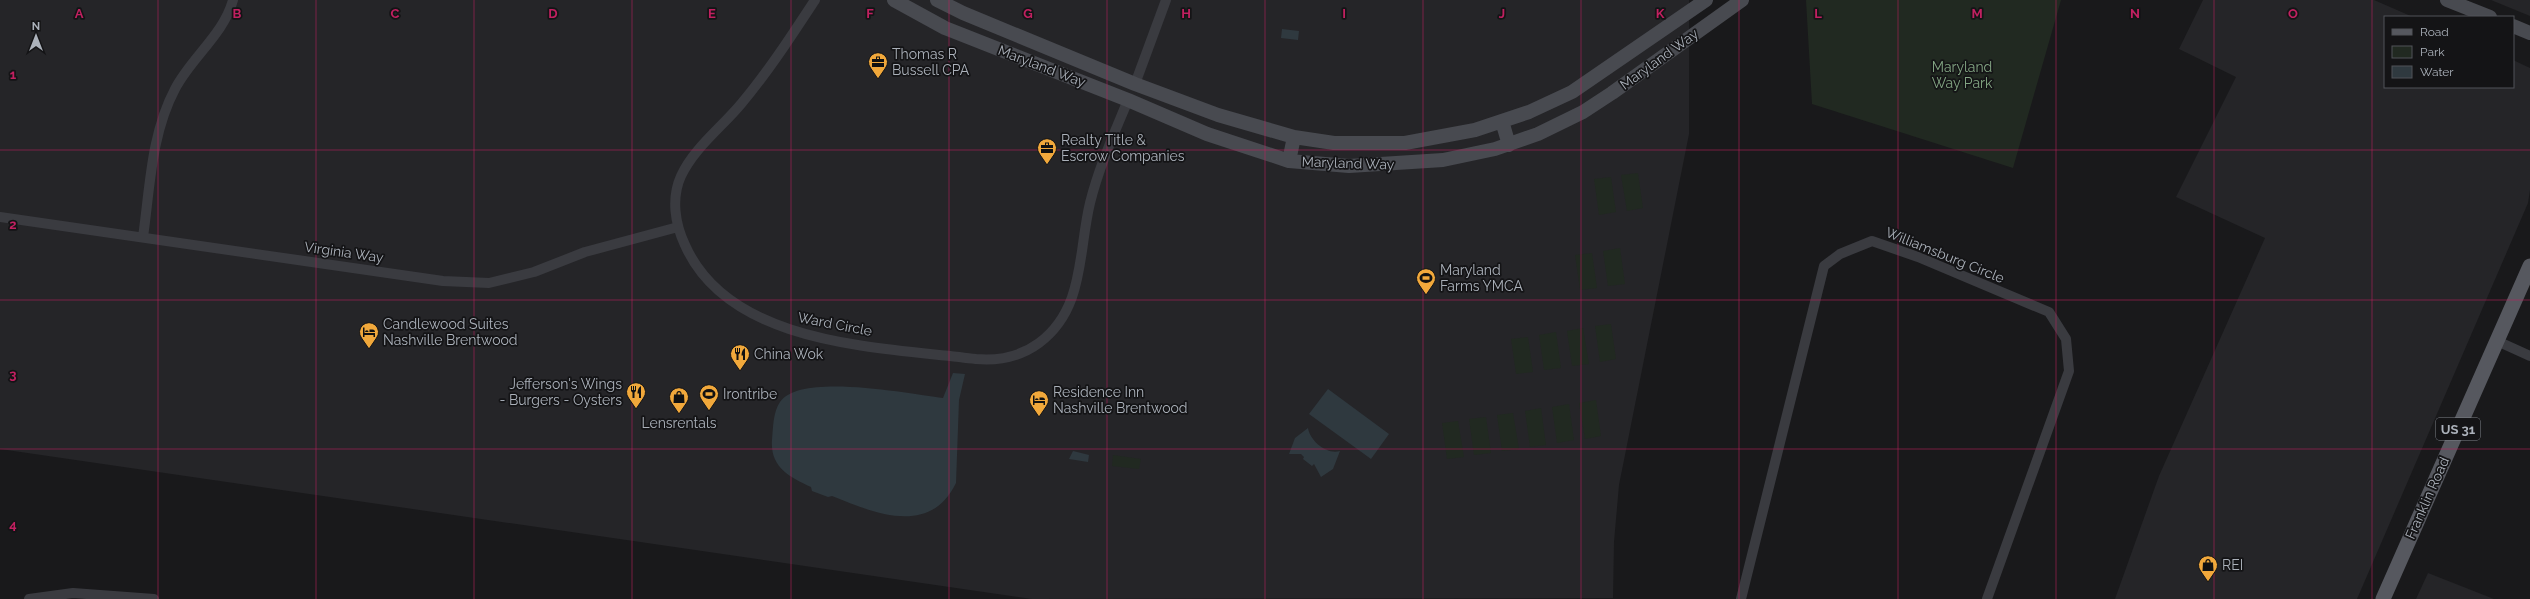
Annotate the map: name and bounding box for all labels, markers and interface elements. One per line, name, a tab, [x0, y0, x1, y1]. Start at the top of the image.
text: A	[75, 6, 84, 21]
text: B	[233, 6, 242, 21]
text: C	[391, 6, 400, 21]
text: D	[548, 6, 558, 21]
text: E	[708, 6, 716, 21]
text: F	[866, 6, 874, 21]
text: G	[1023, 6, 1033, 21]
text: H	[1181, 6, 1191, 21]
text: I	[1342, 6, 1346, 21]
text: J	[1499, 6, 1505, 21]
text: K	[1656, 6, 1665, 21]
text: L	[1814, 6, 1822, 21]
text: M	[1971, 6, 1983, 21]
text: N	[2130, 6, 2140, 21]
text: O	[2288, 6, 2298, 21]
north arrow	[16, 16, 56, 56]
legend	[2384, 16, 2514, 88]
text: N	[32, 20, 40, 33]
street label: Maryland Way	[1617, 25, 1702, 93]
text: Road	[2420, 25, 2449, 39]
street label: Maryland Way	[996, 42, 1088, 90]
text: Park	[2420, 45, 2445, 59]
place label: Thomas R Bussell CPA	[892, 46, 970, 78]
office icon: Thomas R Bussell CPA	[867, 51, 889, 79]
park label: Maryland Way Park	[1932, 59, 1993, 91]
text: Water	[2420, 65, 2454, 79]
text: 1	[10, 67, 17, 82]
place label: Realty Title & Escrow Companies	[1061, 132, 1185, 164]
office icon: Realty Title & Escrow Companies	[1036, 137, 1058, 165]
street label: Maryland Way	[1301, 153, 1395, 173]
text: 2	[9, 217, 17, 232]
street label: Williamsburg Circle	[1883, 224, 2007, 286]
street label: Virginia Way	[303, 239, 385, 266]
place label: Maryland Farms YMCA	[1440, 262, 1523, 294]
sports icon: Maryland Farms YMCA	[1415, 267, 1437, 295]
street label: Ward Circle	[796, 309, 874, 339]
place label: Candlewood Suites Nashville Brentwood	[383, 316, 518, 348]
hotel icon: Candlewood Suites Nashville Brentwood	[358, 321, 380, 349]
restaurant icon: China Wok	[729, 343, 751, 371]
place label: China Wok	[754, 346, 824, 362]
text: 3	[9, 367, 17, 382]
place label: Jefferson's Wings - Burgers - Oysters	[499, 376, 622, 408]
restaurant icon: Jefferson's Wings - Burgers - Oysters	[625, 381, 647, 409]
sports icon: Irontribe	[698, 383, 720, 411]
place label: Residence Inn Nashville Brentwood	[1053, 384, 1188, 416]
shop icon: Lensrentals	[668, 386, 690, 414]
place label: Irontribe	[723, 386, 777, 402]
hotel icon: Residence Inn Nashville Brentwood	[1028, 389, 1050, 417]
place label: Lensrentals	[641, 415, 717, 431]
road number: US 31	[2436, 418, 2480, 440]
street label: Franklin Road	[2402, 455, 2452, 541]
text: 4	[9, 517, 17, 532]
shop icon: REI	[2197, 554, 2219, 582]
place label: REI	[2222, 557, 2243, 573]

